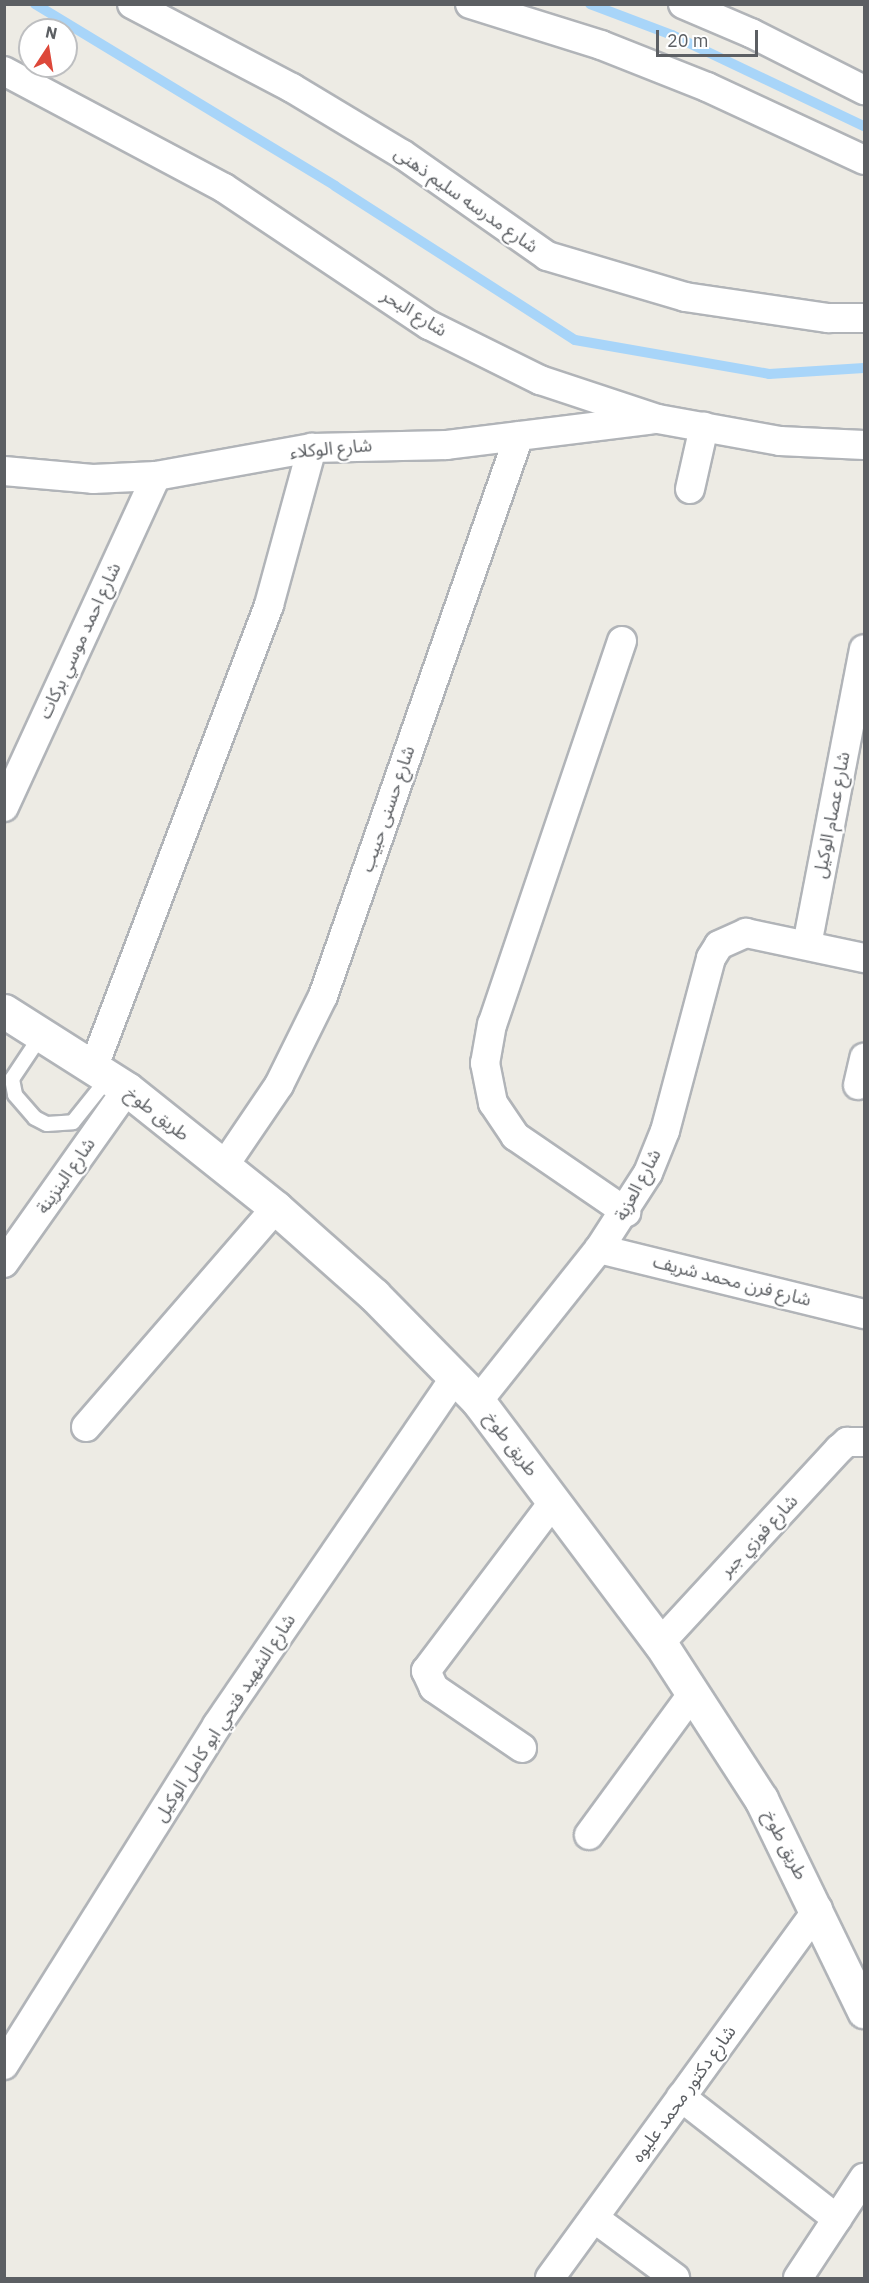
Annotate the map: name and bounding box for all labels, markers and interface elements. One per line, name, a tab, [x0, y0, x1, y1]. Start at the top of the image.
north arrow	[18, 18, 78, 78]
scale bar	[659, 18, 761, 56]
text: N	[44, 21, 59, 43]
text: 20 m	[667, 29, 709, 52]
street label: شارع مدرسه سليم ذهنى	[390, 142, 542, 258]
street label: شارع البحر	[377, 284, 451, 342]
street label: شارع الوكلاء	[289, 435, 373, 463]
street label: شارع احمد موسي بركات	[34, 560, 126, 722]
street label: شارع حسنى حبيب	[356, 743, 420, 875]
street label: شارع عصام الوكيل	[809, 750, 855, 880]
street label: طريق طوخ	[121, 1082, 193, 1146]
street label: شارع البنزينة	[32, 1134, 100, 1218]
street label: شارع العزبة	[610, 1146, 666, 1224]
street label: شارع فرن محمد شريف	[651, 1251, 813, 1311]
street label: طريق طوخ	[480, 1407, 542, 1481]
street label: شارع فوزي جبر	[716, 1490, 802, 1582]
street label: شارع الشهيد فتحي ابو كامل الوكيل	[150, 1610, 300, 1826]
street label: طريق طوخ	[758, 1807, 812, 1883]
street label: شارع دكتور محمد عليوه	[627, 2022, 741, 2166]

